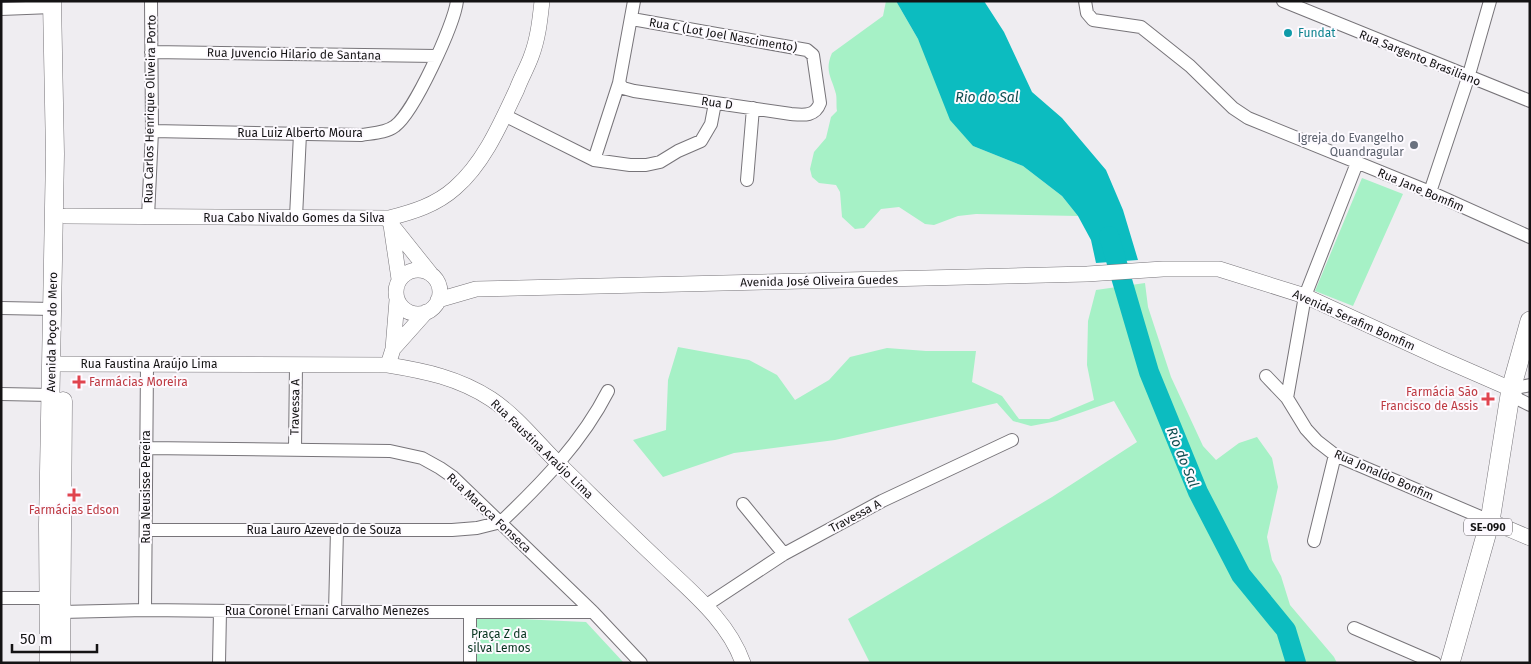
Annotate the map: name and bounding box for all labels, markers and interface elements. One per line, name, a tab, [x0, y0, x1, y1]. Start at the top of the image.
street label: Rua Carlos Henrique Oliveira Porto	[141, 14, 159, 204]
street label: Rua C (Lot Joel Nascimento)	[648, 15, 798, 55]
place label: Fundat	[1298, 26, 1336, 40]
marker: Fundat	[1282, 27, 1294, 39]
street label: Rua Sargento Brasiliano	[1357, 27, 1483, 89]
street label: Rua Juvencio Hilario de Santana	[207, 45, 381, 63]
water label: Rio do Sal	[955, 89, 1019, 106]
street label: Rua D	[700, 94, 734, 112]
street label: Rua Luiz Alberto Moura	[237, 126, 363, 140]
place label: Igreja do Evangelho Quandragular	[1297, 131, 1404, 159]
marker: Igreja do Evangelho Quandragular	[1408, 139, 1420, 151]
street label: Rua Jane Bomfim	[1376, 165, 1466, 215]
street label: Rua Cabo Nivaldo Gomes da Silva	[203, 211, 385, 225]
street label: Avenida Poço do Mero	[44, 272, 60, 392]
street label: Avenida José Oliveira Guedes	[740, 273, 898, 289]
street label: Avenida Serafim Bomfim	[1291, 287, 1417, 353]
street label: Rua Faustina Araújo Lima	[80, 357, 218, 371]
place label: Farmácias Moreira	[89, 375, 188, 389]
marker: Farmácias Moreira	[73, 376, 85, 388]
street label: Travessa A	[288, 379, 302, 435]
place label: Farmácia São Francisco de Assis	[1380, 385, 1478, 413]
marker: Farmácia São Francisco de Assis	[1482, 393, 1494, 405]
street label: Rua Faustina Araújo Lima	[488, 396, 596, 502]
water label: Rio do Sal	[1163, 425, 1202, 490]
street label: Rua Neusisse Pereira	[139, 430, 153, 544]
street label: Rua Jonaldo Bonfim	[1332, 447, 1436, 503]
street label: Rua Maroca Fonseca	[444, 470, 534, 556]
marker: Farmácias Edson	[68, 489, 80, 501]
street label: Travessa A	[827, 497, 883, 535]
place label: Farmácias Edson	[29, 503, 119, 517]
road number: SE-090	[1464, 518, 1512, 536]
street label: Rua Lauro Azevedo de Souza	[246, 523, 402, 537]
street label: Rua Coronel Ernani Carvalho Menezes	[225, 604, 430, 618]
scale bar	[12, 622, 98, 654]
park label: Praça Z da silva Lemos	[468, 627, 531, 655]
text: 50 m	[20, 630, 53, 648]

